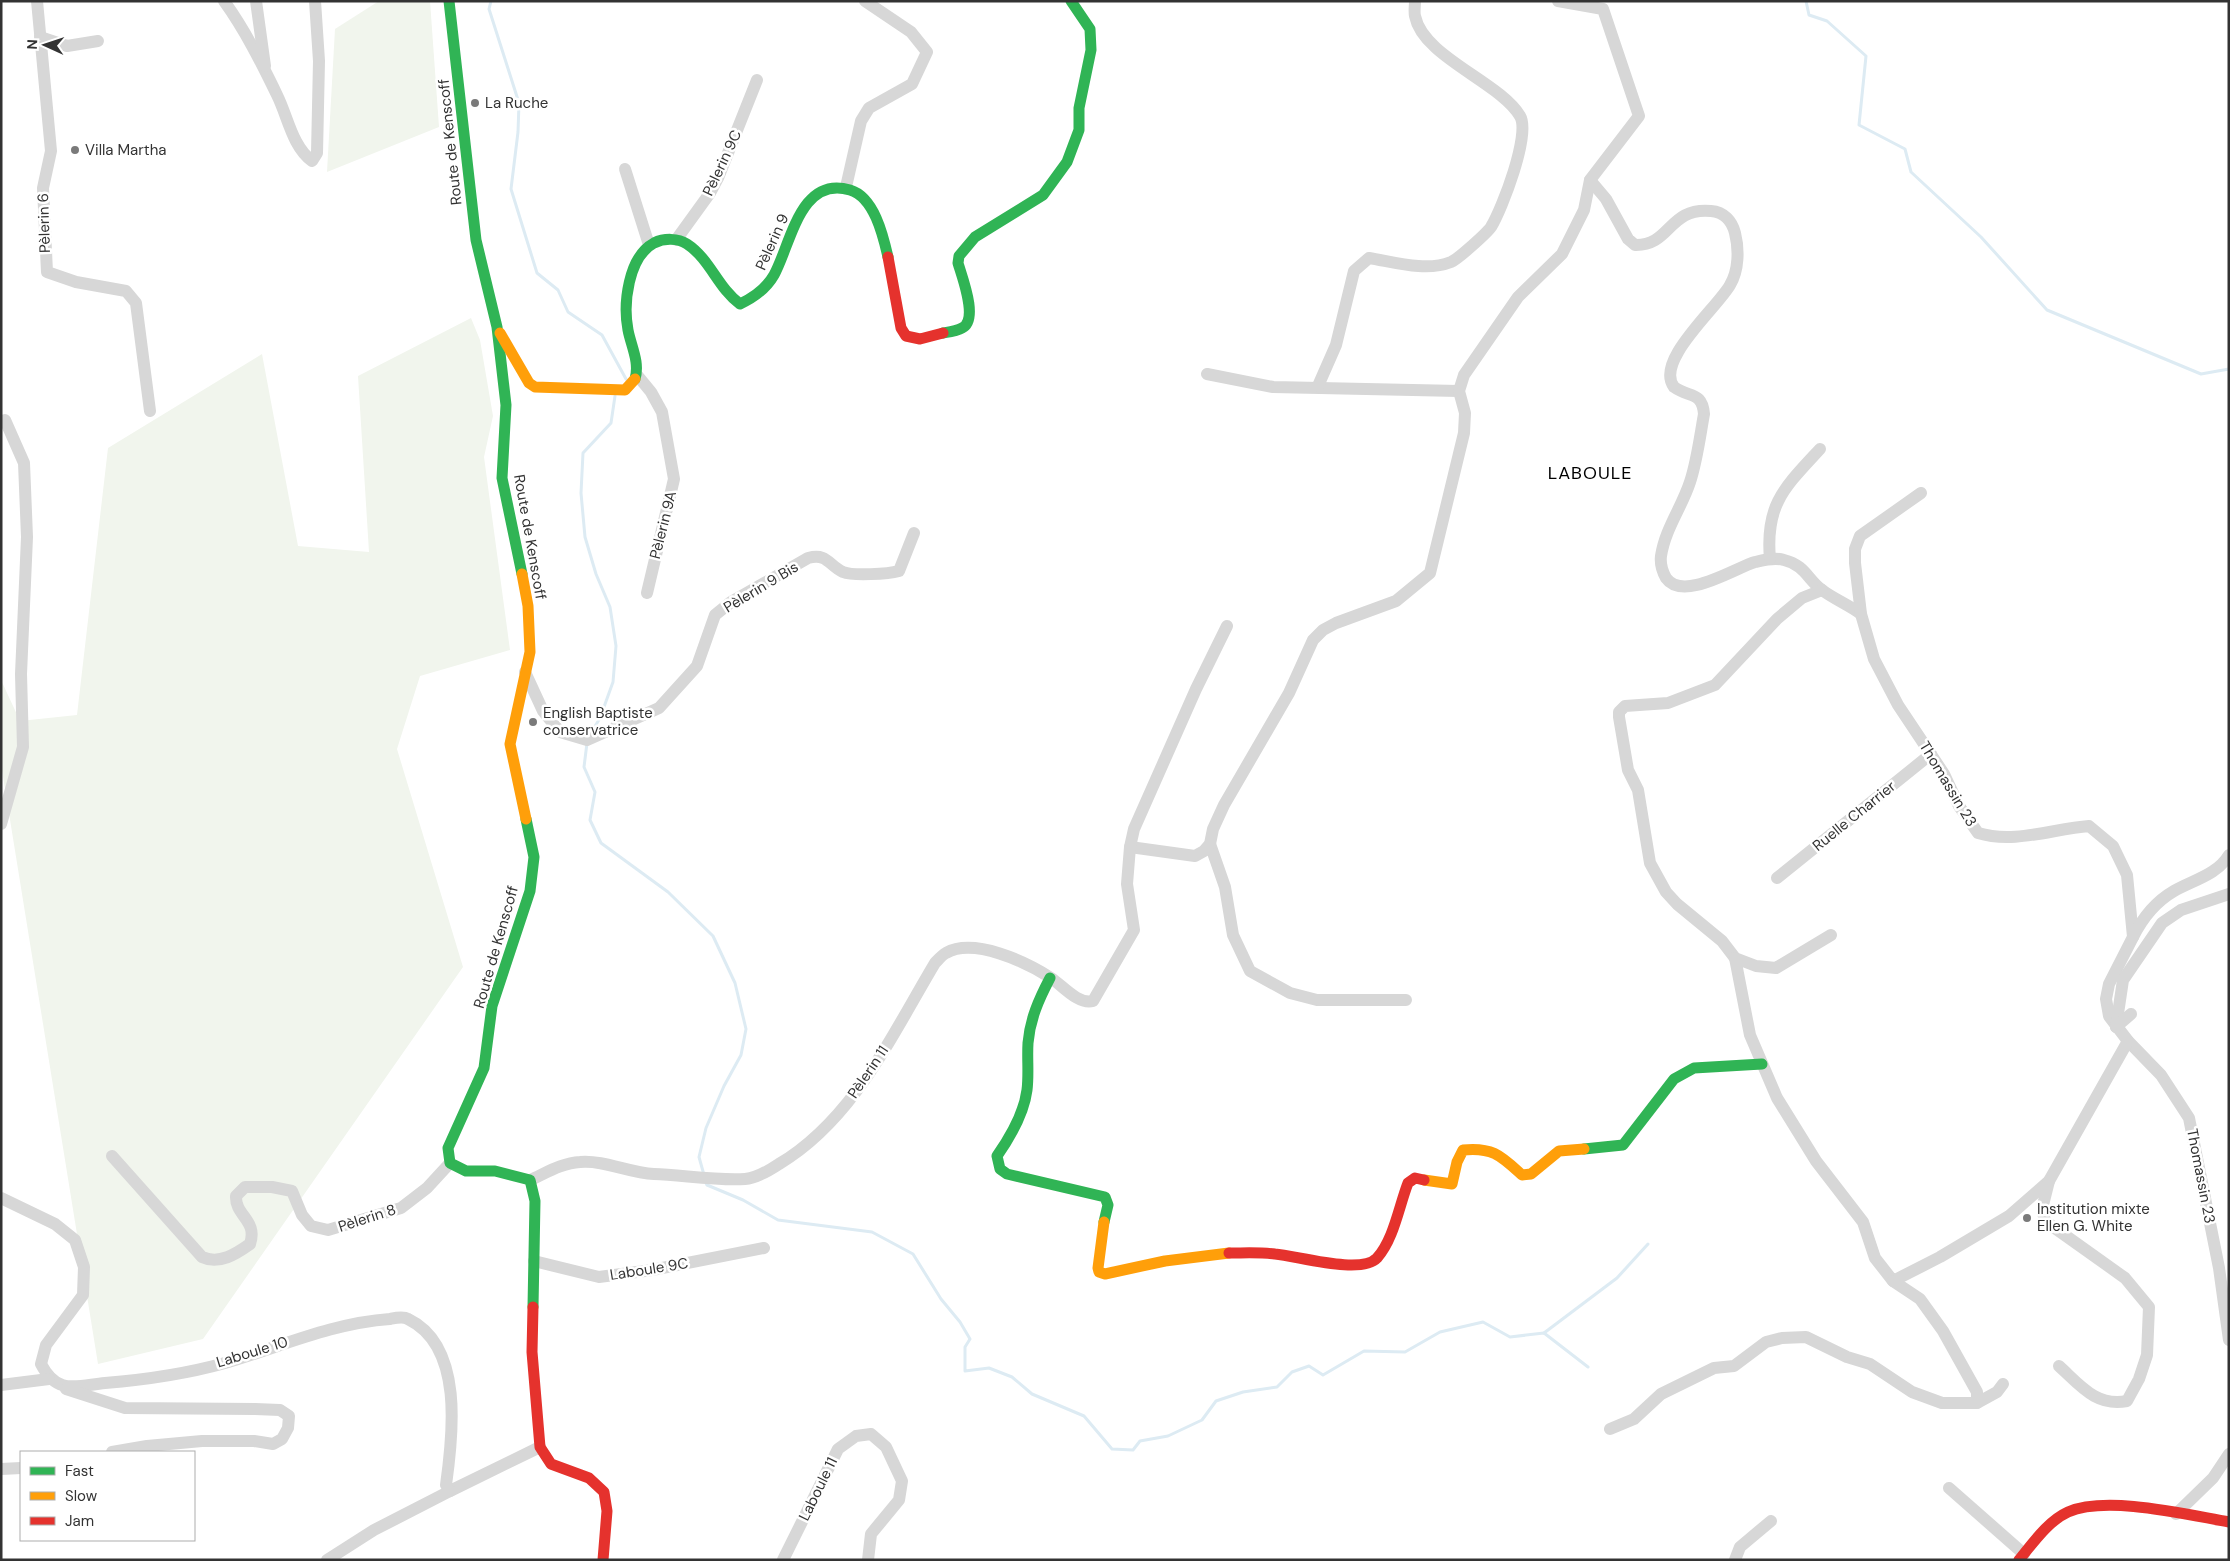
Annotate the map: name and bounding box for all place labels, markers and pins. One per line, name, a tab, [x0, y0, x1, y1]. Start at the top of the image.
place label: La Ruche	[485, 93, 548, 113]
marker: La Ruche	[469, 97, 481, 109]
place label: Villa Martha	[85, 140, 166, 160]
marker: Villa Martha	[69, 144, 81, 156]
place label: English Baptiste conservatrice	[543, 703, 653, 740]
marker: English Baptiste conservatrice	[527, 716, 539, 728]
place label: Institution mixte Ellen G. White	[2037, 1199, 2150, 1236]
marker: Institution mixte Ellen G. White	[2021, 1212, 2033, 1224]

